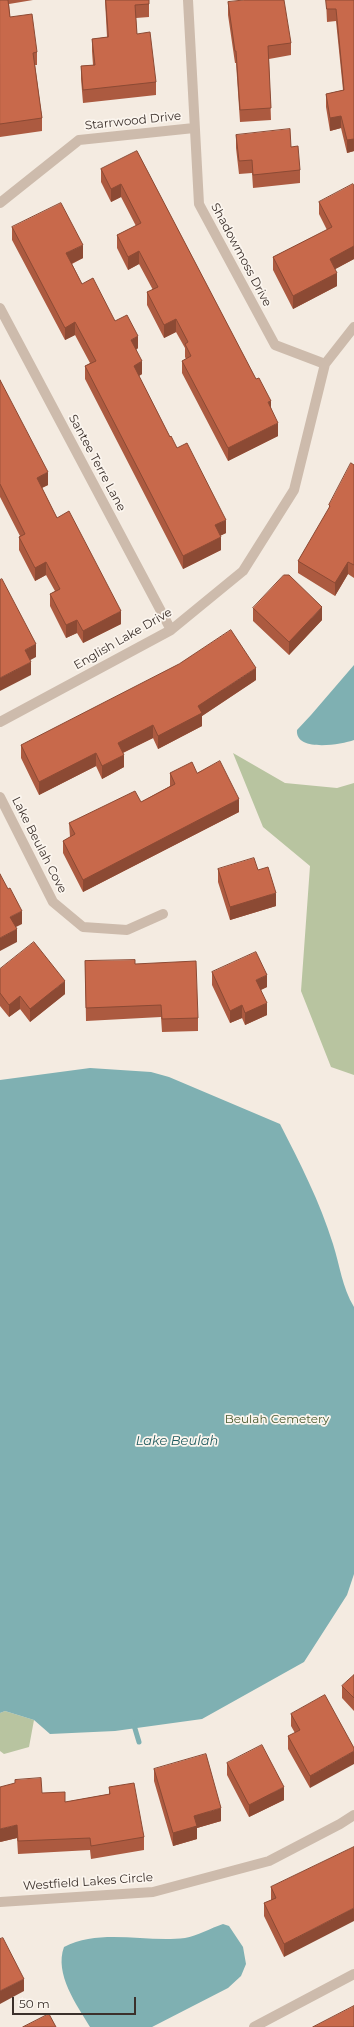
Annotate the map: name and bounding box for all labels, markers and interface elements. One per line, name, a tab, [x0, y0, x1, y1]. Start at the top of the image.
street label: Starrwood Drive	[84, 109, 182, 133]
street label: Shadowmoss Drive	[208, 201, 274, 309]
street label: Santee Terre Lane	[65, 412, 129, 514]
street label: English Lake Drive	[71, 605, 175, 673]
street label: Lake Beulah Cove	[8, 794, 70, 896]
park label: Beulah Cemetery	[225, 1412, 329, 1426]
water label: Lake Beulah	[136, 1433, 218, 1449]
street label: Westfield Lakes Circle	[22, 1870, 154, 1894]
scale bar	[14, 1989, 138, 2015]
text: 50 m	[19, 1996, 50, 2011]

